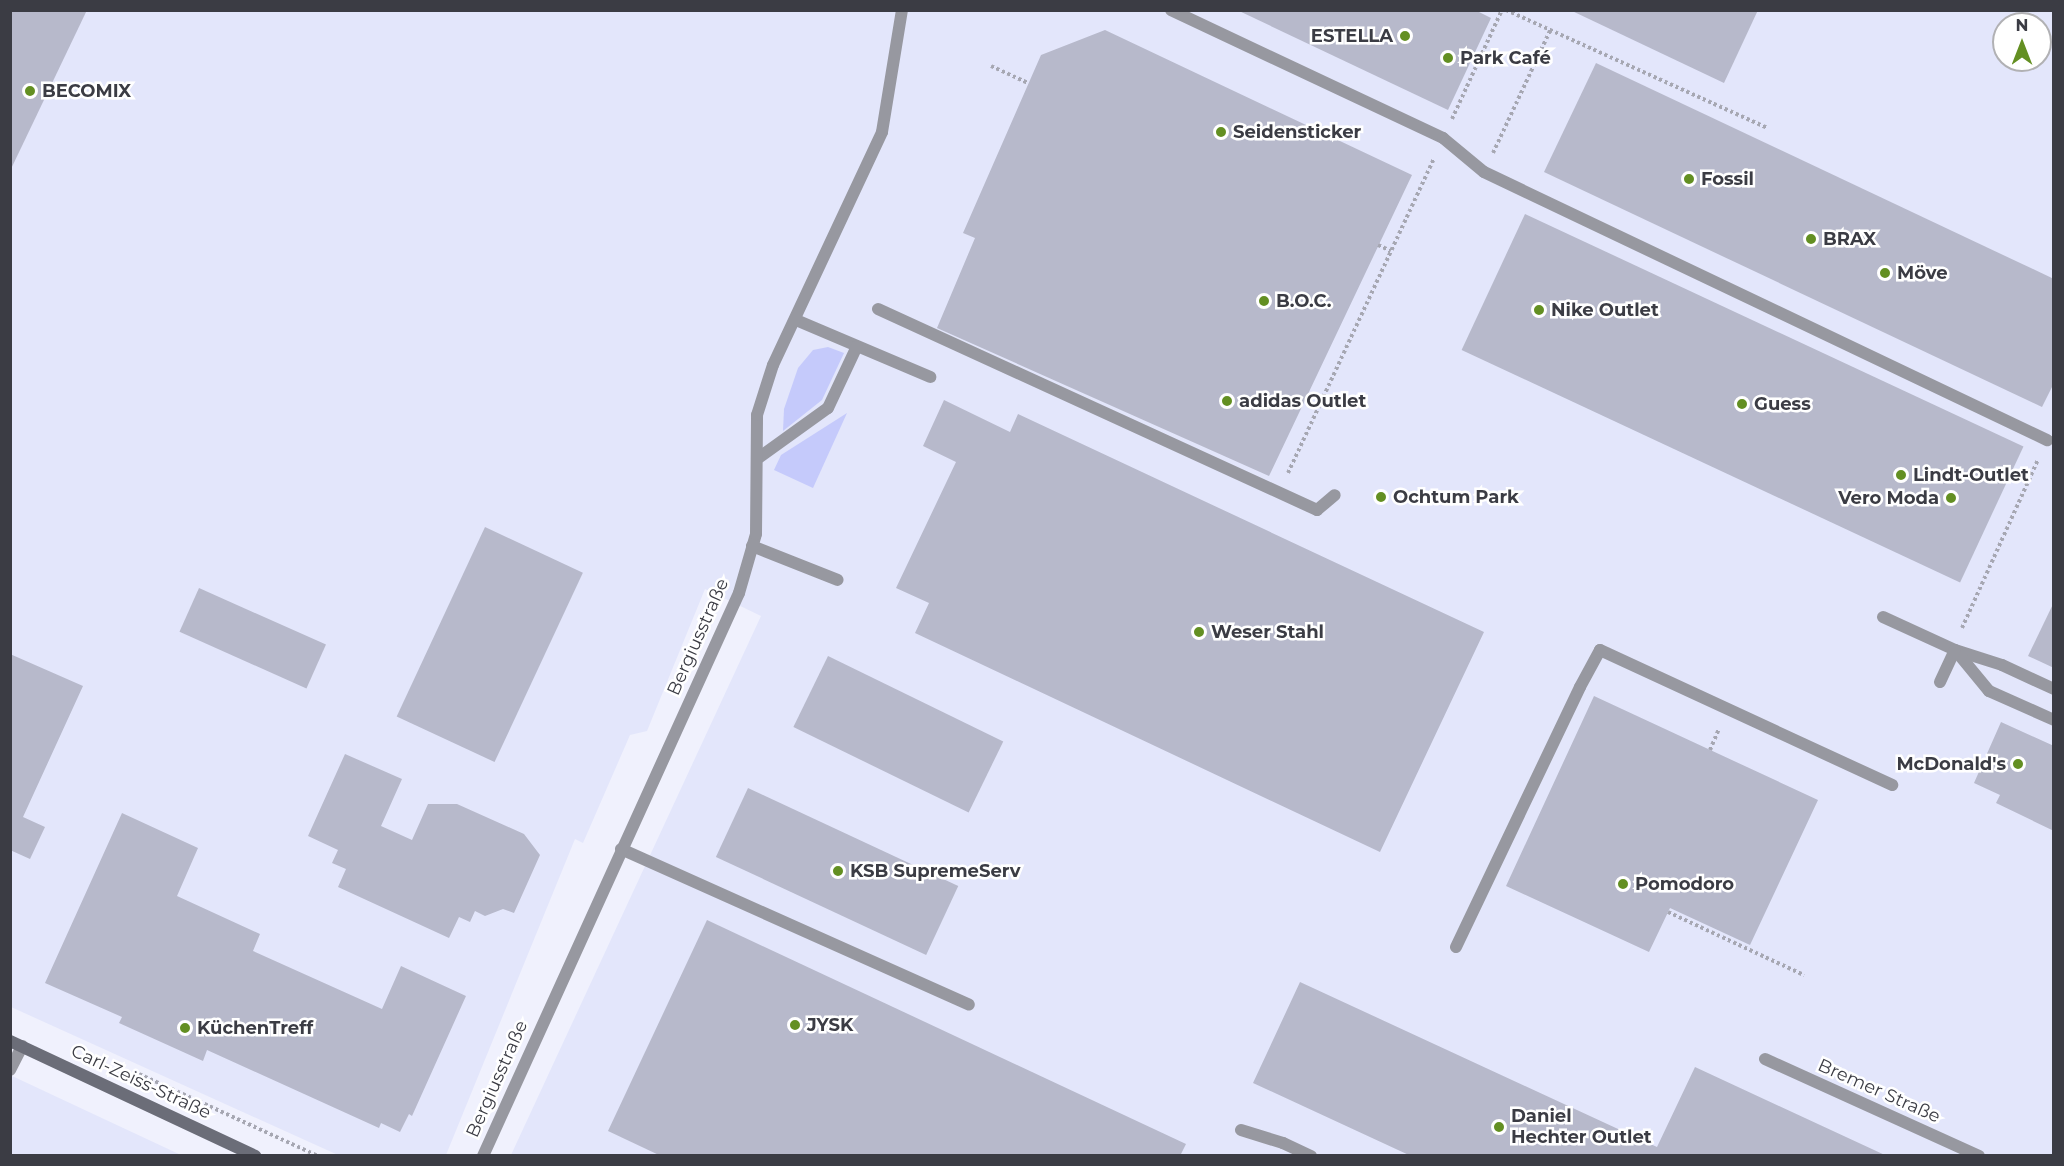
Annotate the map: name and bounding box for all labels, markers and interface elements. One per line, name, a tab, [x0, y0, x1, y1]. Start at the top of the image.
north arrow	[1992, 12, 2052, 72]
text: N	[2016, 16, 2028, 35]
place label: ESTELLA	[1311, 25, 1393, 47]
marker: ESTELLA	[1398, 29, 1412, 43]
place label: Park Café	[1460, 47, 1551, 69]
marker: Park Café	[1441, 51, 1455, 65]
place label: BECOMIX	[42, 80, 131, 102]
marker: BECOMIX	[23, 84, 37, 98]
place label: Seidensticker	[1233, 121, 1361, 143]
marker: Seidensticker	[1214, 125, 1228, 139]
place label: Fossil	[1701, 168, 1754, 190]
marker: Fossil	[1682, 172, 1696, 186]
place label: BRAX	[1823, 228, 1876, 250]
marker: BRAX	[1804, 232, 1818, 246]
place label: Möve	[1897, 262, 1948, 284]
marker: Möve	[1878, 266, 1892, 280]
place label: B.O.C.	[1276, 290, 1331, 312]
marker: B.O.C.	[1257, 294, 1271, 308]
place label: Nike Outlet	[1551, 299, 1659, 321]
marker: Nike Outlet	[1532, 303, 1546, 317]
place label: adidas Outlet	[1239, 390, 1366, 412]
place label: Guess	[1754, 393, 1811, 415]
marker: adidas Outlet	[1220, 394, 1234, 408]
marker: Guess	[1735, 397, 1749, 411]
place label: Lindt-Outlet	[1913, 464, 2029, 486]
marker: Lindt-Outlet	[1894, 468, 1908, 482]
place label: Ochtum Park	[1393, 486, 1519, 508]
place label: Vero Moda	[1838, 487, 1939, 509]
marker: Ochtum Park	[1374, 490, 1388, 504]
marker: Vero Moda	[1944, 491, 1958, 505]
street label: Bergiusstraße	[663, 575, 733, 699]
place label: Weser Stahl	[1211, 621, 1324, 643]
marker: Weser Stahl	[1192, 625, 1206, 639]
place label: McDonald's	[1896, 753, 2006, 775]
marker: McDonald's	[2011, 757, 2025, 771]
place label: KSB SupremeServ	[850, 860, 1021, 882]
marker: KSB SupremeServ	[831, 864, 845, 878]
place label: Pomodoro	[1635, 873, 1734, 895]
marker: Pomodoro	[1616, 877, 1630, 891]
place label: JYSK	[807, 1014, 853, 1036]
place label: KüchenTreff	[197, 1017, 313, 1039]
street label: Bergiusstraße	[462, 1017, 532, 1141]
marker: JYSK	[788, 1018, 802, 1032]
marker: KüchenTreff	[178, 1021, 192, 1035]
street label: Carl-Zeiss-Straße	[68, 1040, 214, 1124]
street label: Bremer Straße	[1814, 1054, 1944, 1128]
place label: Daniel Hechter Outlet	[1511, 1106, 1652, 1148]
marker: Daniel Hechter Outlet	[1492, 1120, 1506, 1134]

